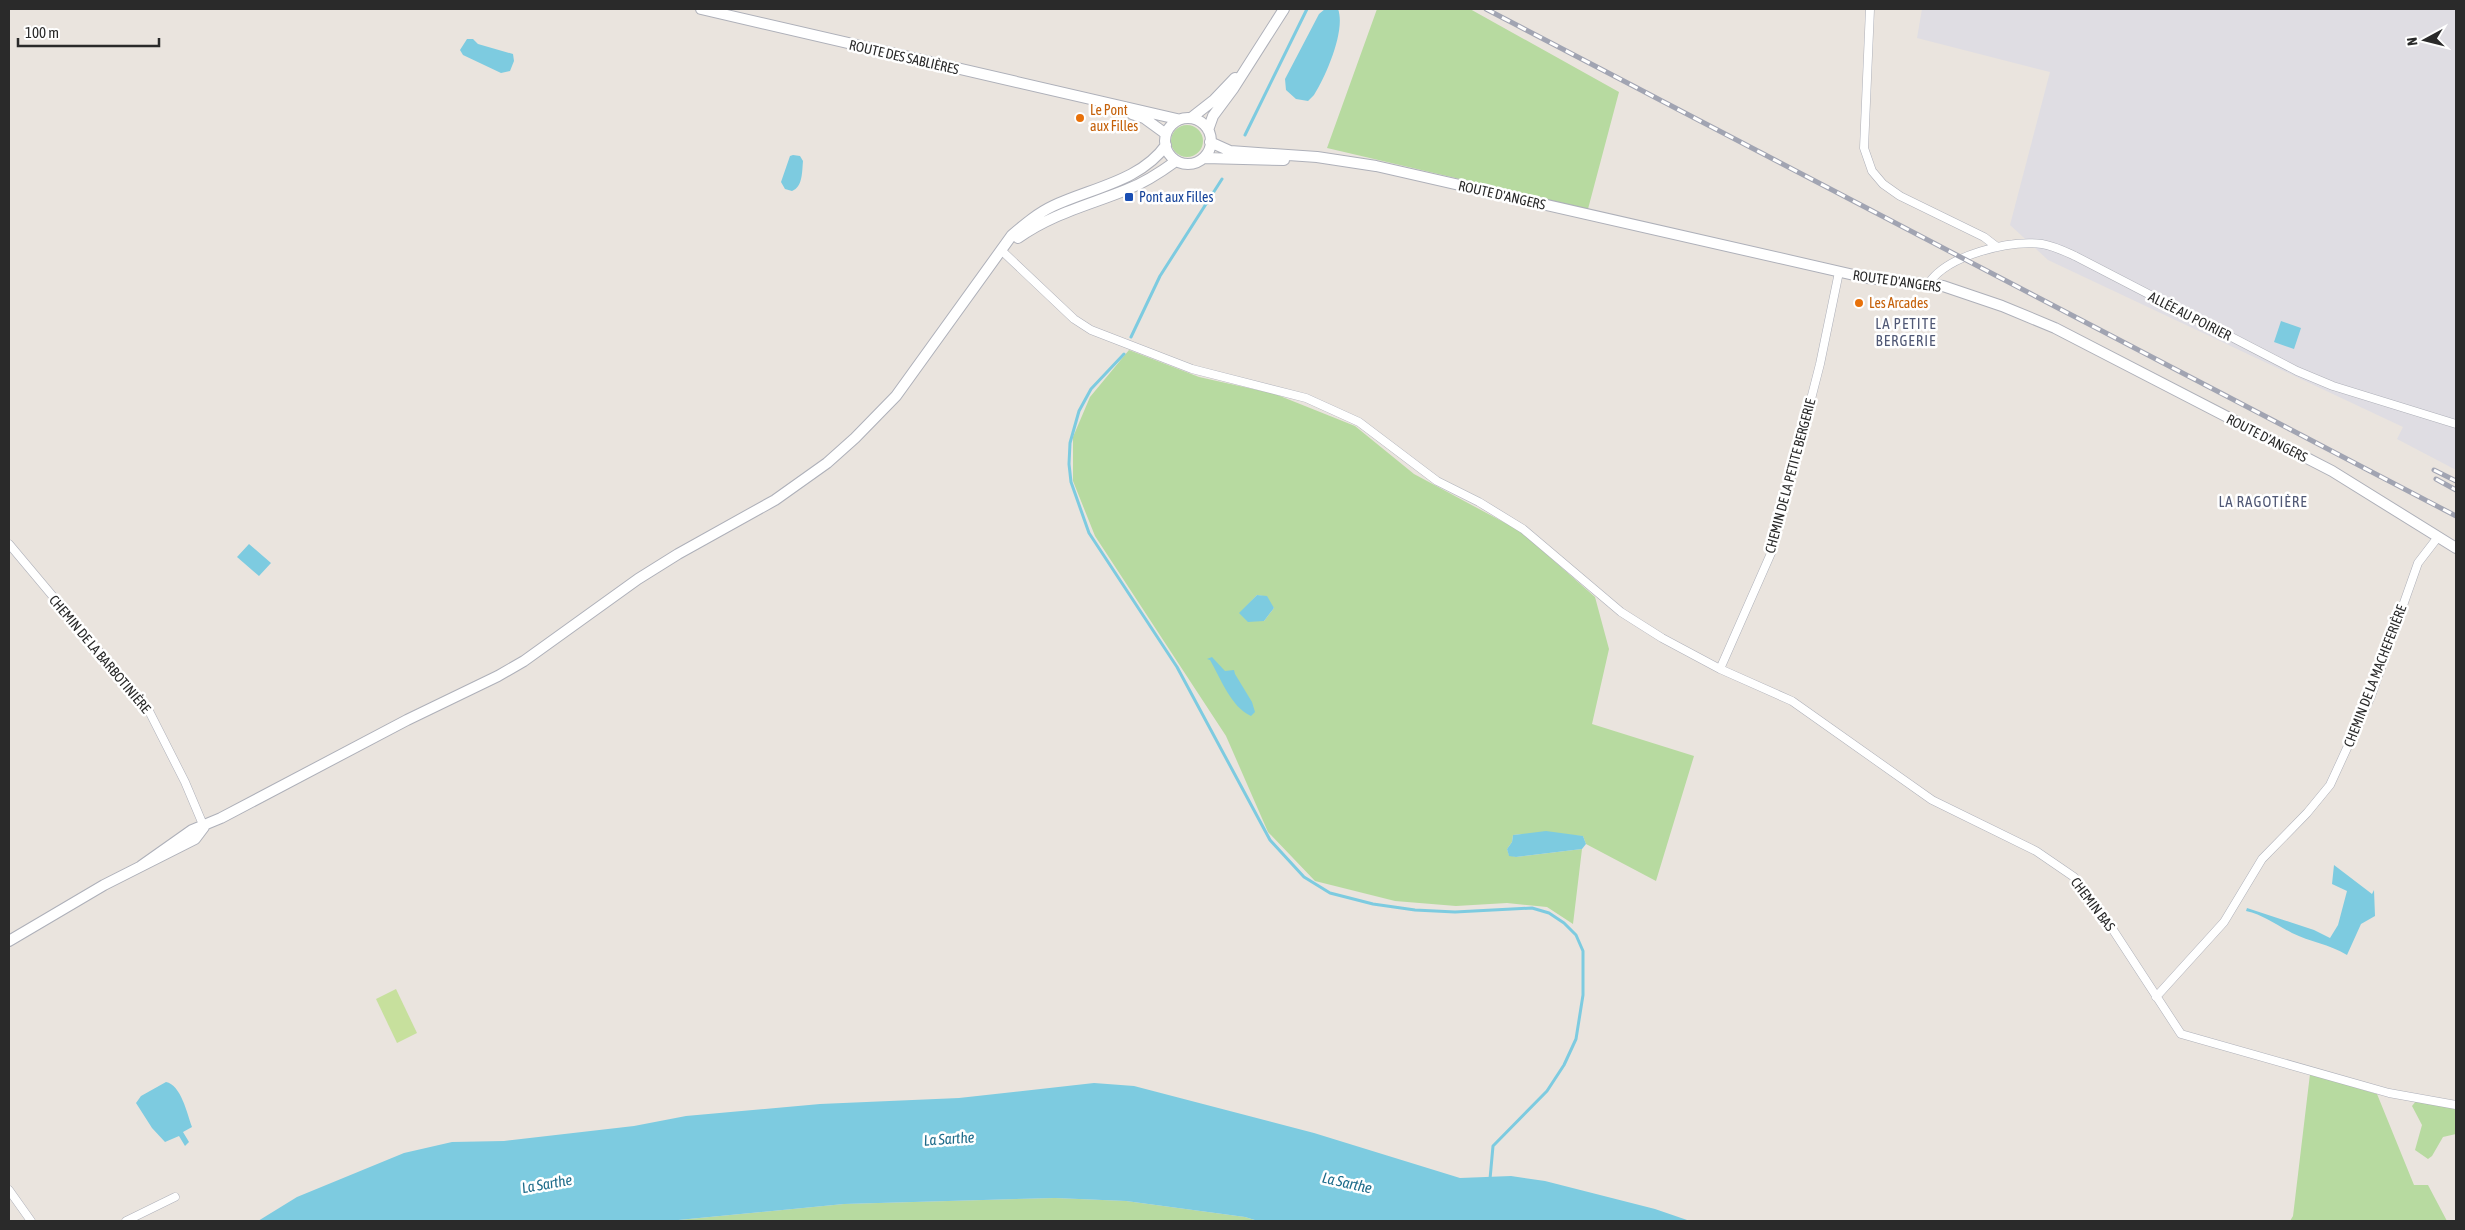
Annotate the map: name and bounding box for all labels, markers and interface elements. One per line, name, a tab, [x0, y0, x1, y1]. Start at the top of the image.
scale bar	[18, 15, 159, 47]
north arrow	[2400, 15, 2450, 65]
text: 100 m	[25, 24, 59, 41]
street label: ROUTE DES SABLIÈRES	[848, 37, 961, 77]
text: N	[2404, 37, 2421, 47]
place label: Le Pont aux Filles	[1090, 102, 1138, 134]
marker: Le Pont aux Filles	[1074, 112, 1086, 124]
street label: ROUTE D'ANGERS	[1457, 177, 1547, 213]
place label: Pont aux Filles	[1139, 189, 1213, 205]
marker: Pont aux Filles	[1123, 191, 1135, 203]
street label: ROUTE D'ANGERS	[1852, 267, 1942, 295]
street label: ALLÉE AU POIRIER	[2146, 288, 2234, 344]
place label: Les Arcades	[1869, 295, 1928, 311]
marker: Les Arcades	[1853, 297, 1865, 309]
district label: LA PETITE BERGERIE	[1875, 315, 1937, 349]
street label: CHEMIN DE LA PETITE BERGERIE	[1762, 397, 1818, 555]
street label: ROUTE D'ANGERS	[2224, 411, 2310, 465]
district label: LA RAGOTIÈRE	[2218, 493, 2308, 510]
street label: CHEMIN DE LA BARBOTINIÈRE	[46, 592, 154, 716]
street label: CHEMIN DE LA MACHEFERIÈRE	[2340, 603, 2410, 749]
street label: CHEMIN BAS	[2068, 874, 2118, 934]
water label: La Sarthe	[923, 1128, 975, 1149]
water label: La Sarthe	[1320, 1169, 1374, 1197]
water label: La Sarthe	[520, 1171, 574, 1196]

